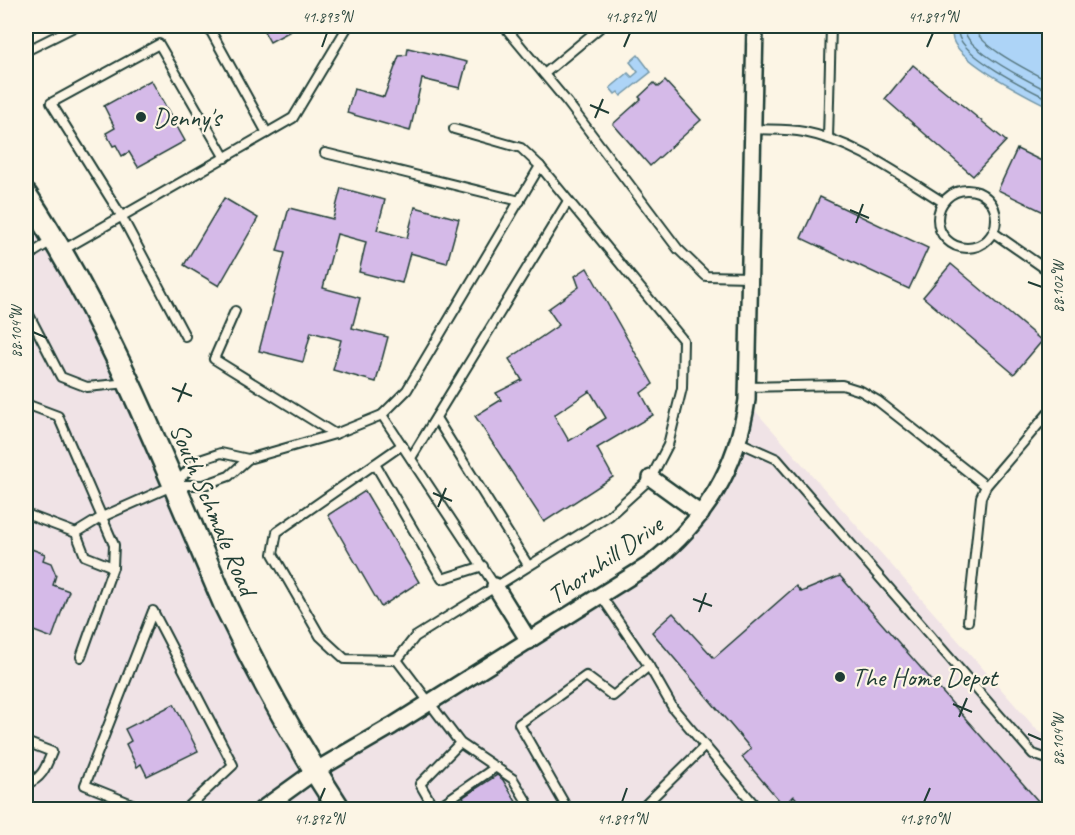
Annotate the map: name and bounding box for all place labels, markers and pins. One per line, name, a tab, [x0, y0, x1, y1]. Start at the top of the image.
place label: Denny's	[153, 101, 223, 134]
marker: Denny's	[134, 110, 148, 124]
place label: The Home Depot	[852, 661, 999, 694]
marker: The Home Depot	[833, 670, 847, 684]

